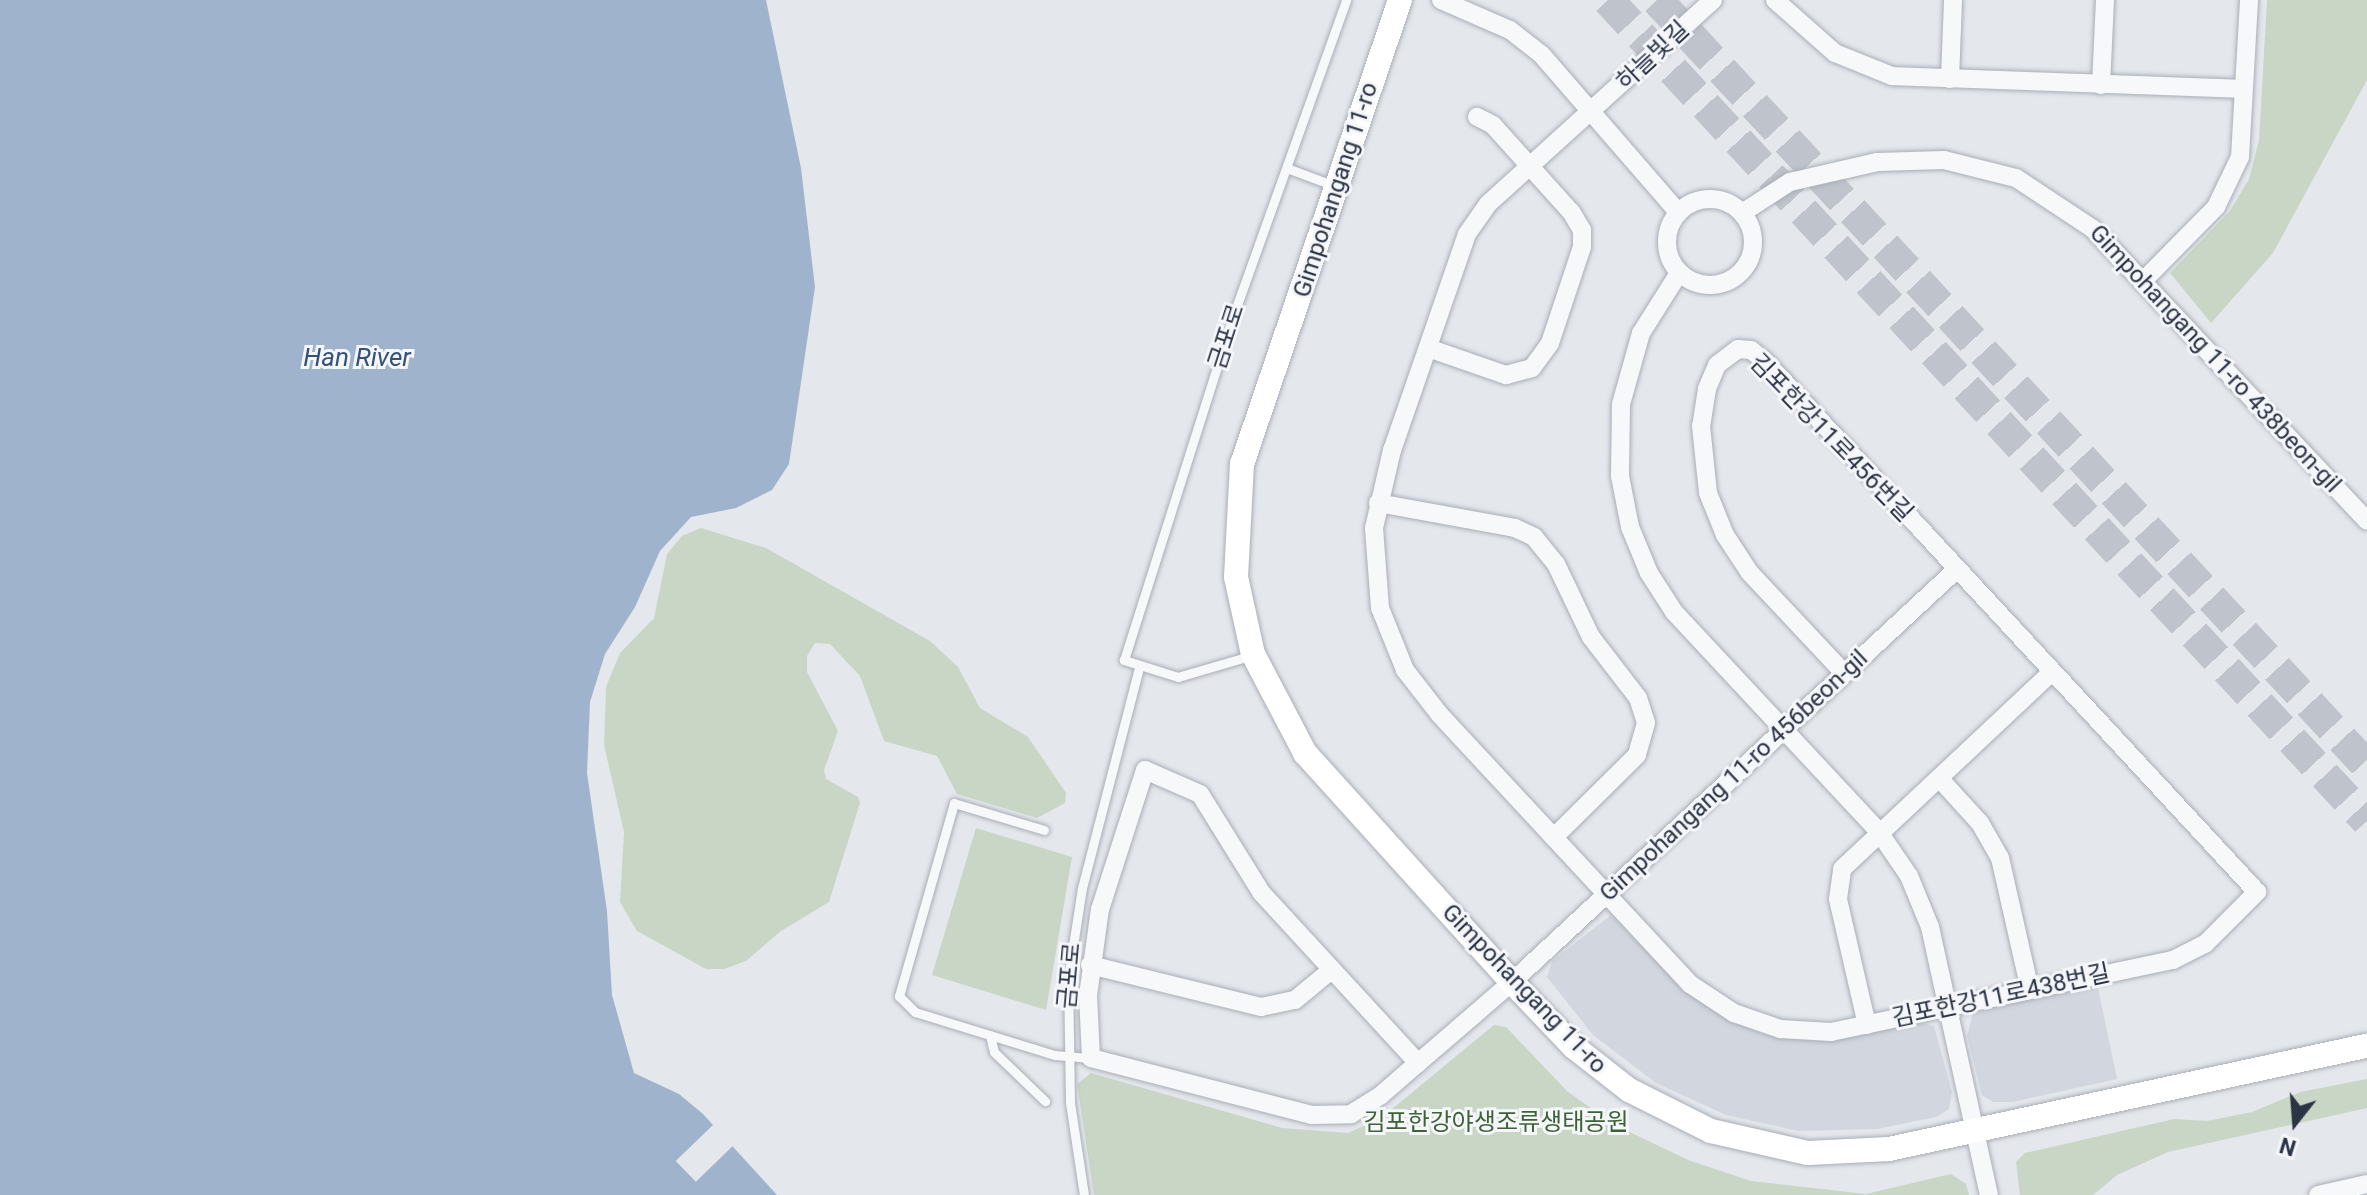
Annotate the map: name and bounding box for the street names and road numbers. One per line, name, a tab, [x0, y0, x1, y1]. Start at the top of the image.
street label: 하늘빛길	[1611, 15, 1695, 97]
street label: Gimpohangang 11-ro	[1288, 79, 1384, 301]
street label: Gimpohangang 11-ro 438beon-gil	[2083, 219, 2347, 499]
street label: 금포로	[1203, 301, 1251, 373]
street label: 김포한강11로456번길	[1744, 348, 1918, 528]
street label: Gimpohangang 11-ro 456beon-gil	[1594, 644, 1874, 908]
street label: Gimpohangang 11-ro	[1436, 898, 1612, 1080]
street label: 금포로	[1053, 942, 1087, 1010]
street label: 김포한강11로438번길	[1889, 959, 2113, 1033]

